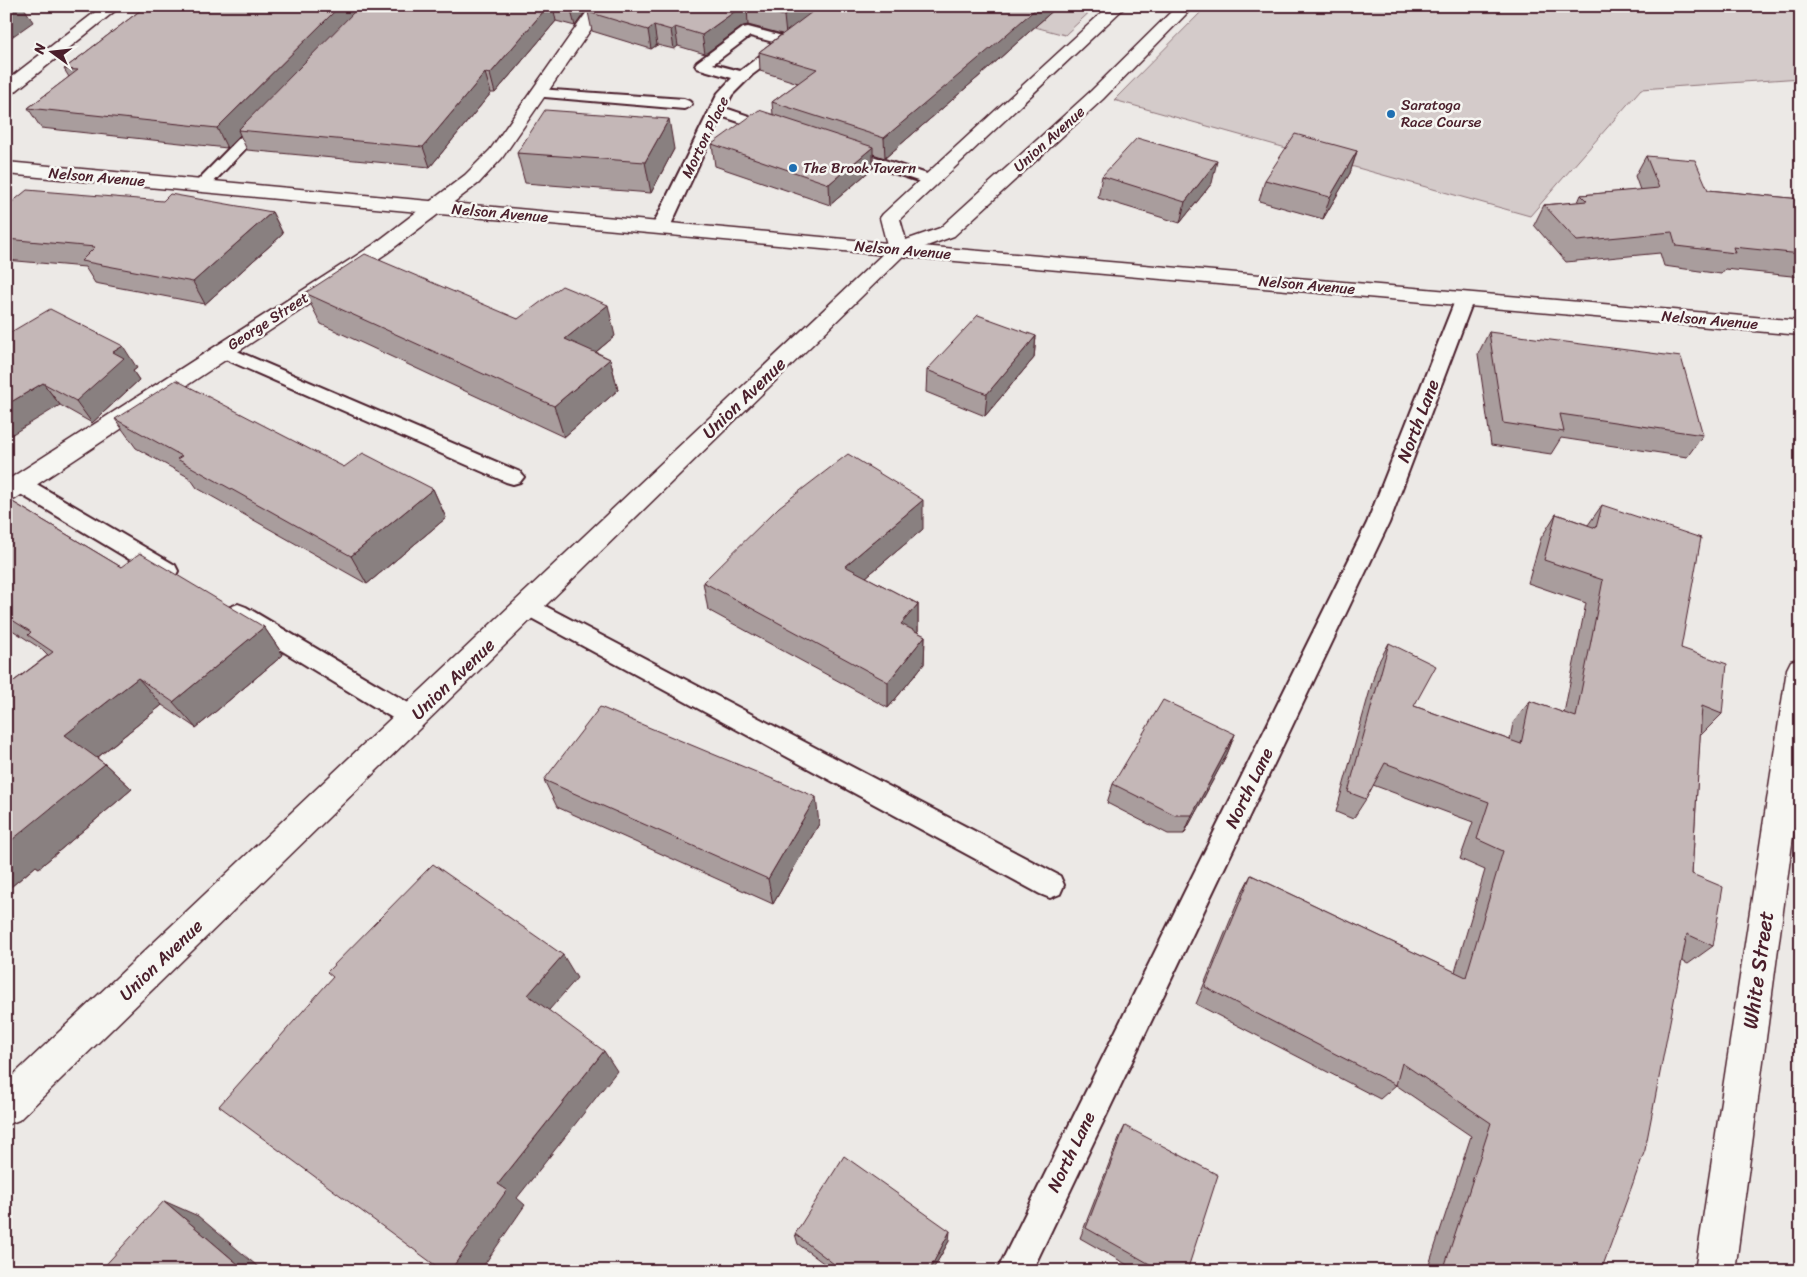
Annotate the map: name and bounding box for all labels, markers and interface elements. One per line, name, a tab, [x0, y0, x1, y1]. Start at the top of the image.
north arrow	[28, 28, 78, 78]
text: N	[26, 41, 53, 58]
street label: Morton Place	[674, 91, 736, 182]
place label: Saratoga Race Course	[1401, 92, 1482, 135]
street label: Union Avenue	[1007, 99, 1091, 179]
marker: Saratoga Race Course	[1385, 108, 1397, 120]
place label: The Brook Tavern	[803, 155, 916, 181]
street label: Nelson Avenue	[48, 160, 147, 194]
marker: The Brook Tavern	[787, 162, 799, 174]
street label: Nelson Avenue	[451, 196, 550, 230]
street label: Nelson Avenue	[854, 233, 953, 267]
street label: Nelson Avenue	[1258, 268, 1357, 302]
street label: George Street	[222, 284, 315, 357]
street label: Nelson Avenue	[1661, 303, 1760, 337]
street label: Union Avenue	[694, 349, 794, 447]
street label: North Lane	[1388, 374, 1449, 467]
street label: Union Avenue	[403, 630, 503, 728]
street label: North Lane	[1216, 742, 1283, 834]
street label: White Street	[1731, 909, 1785, 1031]
street label: Union Avenue	[111, 911, 211, 1009]
street label: North Lane	[1038, 1106, 1105, 1198]

